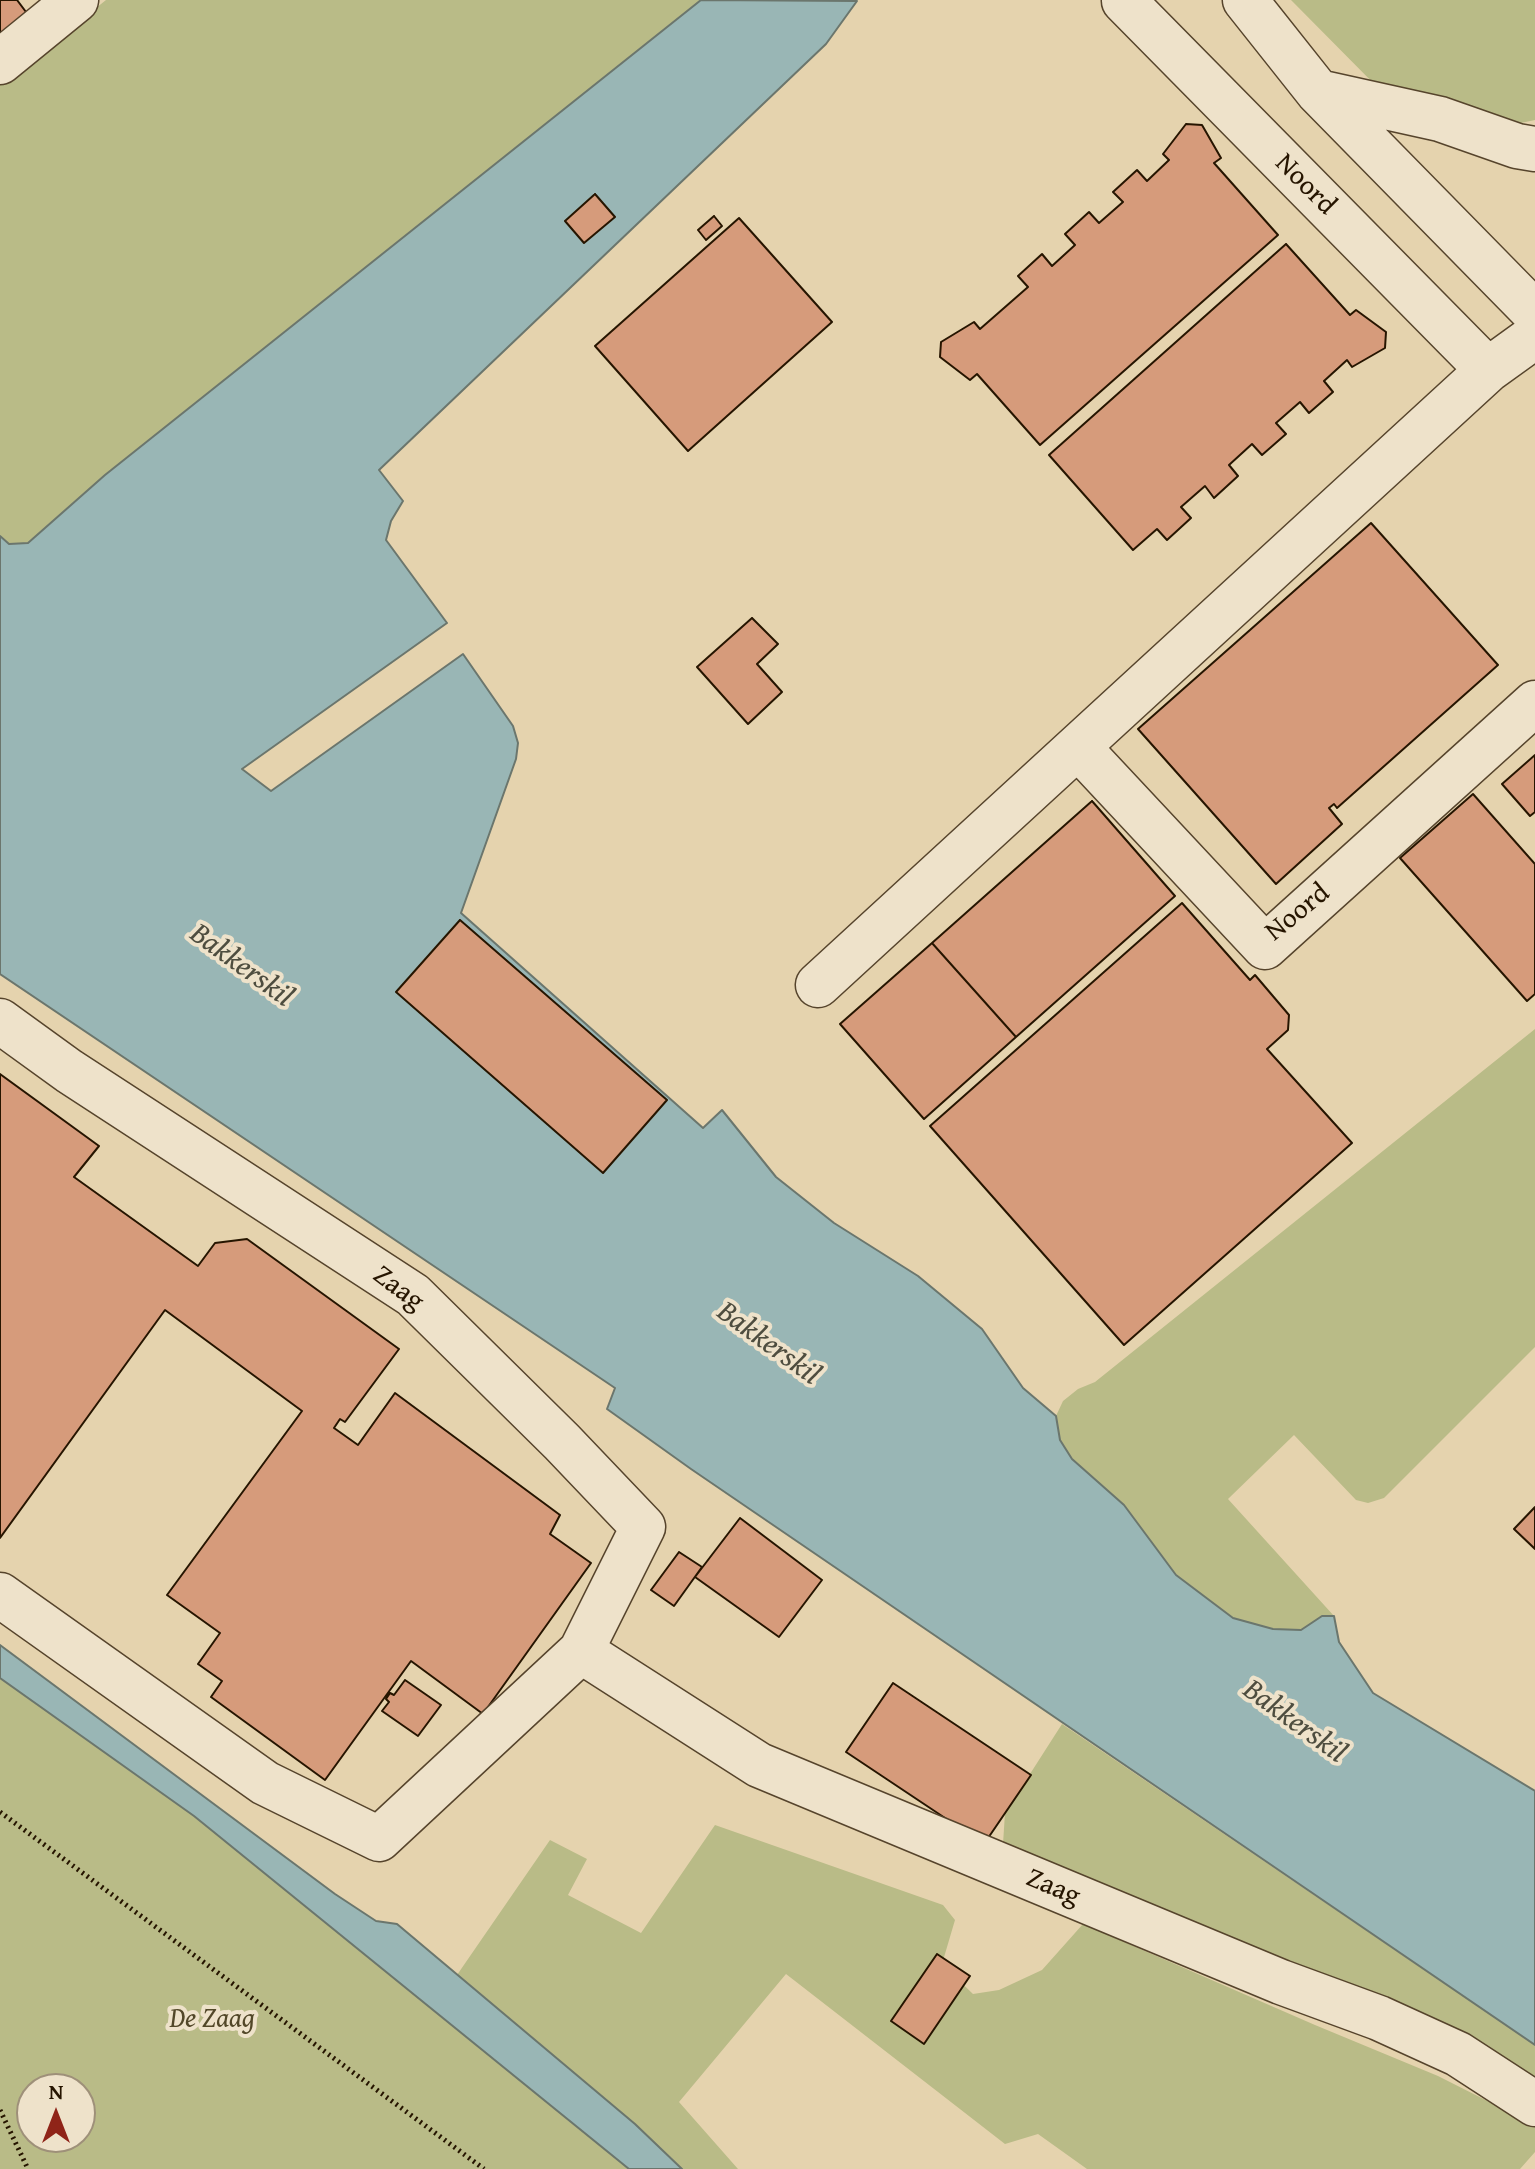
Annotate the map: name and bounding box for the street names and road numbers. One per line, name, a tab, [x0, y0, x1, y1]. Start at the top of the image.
street label: Noord	[1267, 147, 1343, 223]
street label: Noord	[1259, 877, 1337, 949]
street label: Zaag	[366, 1259, 430, 1319]
street label: Zaag	[1021, 1862, 1085, 1914]

